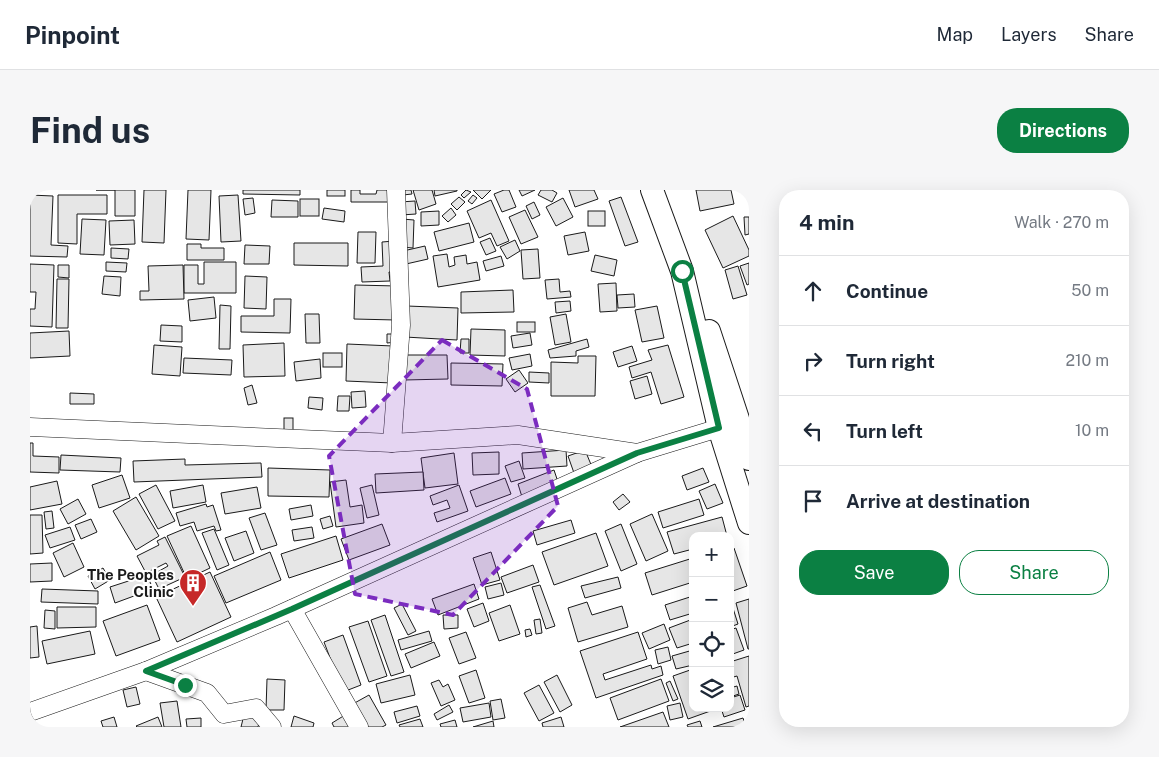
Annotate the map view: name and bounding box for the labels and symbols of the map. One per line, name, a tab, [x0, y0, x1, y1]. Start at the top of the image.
route start	[671, 260, 694, 283]
place label: The Peoples Clinic	[87, 566, 174, 600]
building icon: The Peoples Clinic	[178, 568, 208, 607]
route end	[174, 674, 197, 697]

